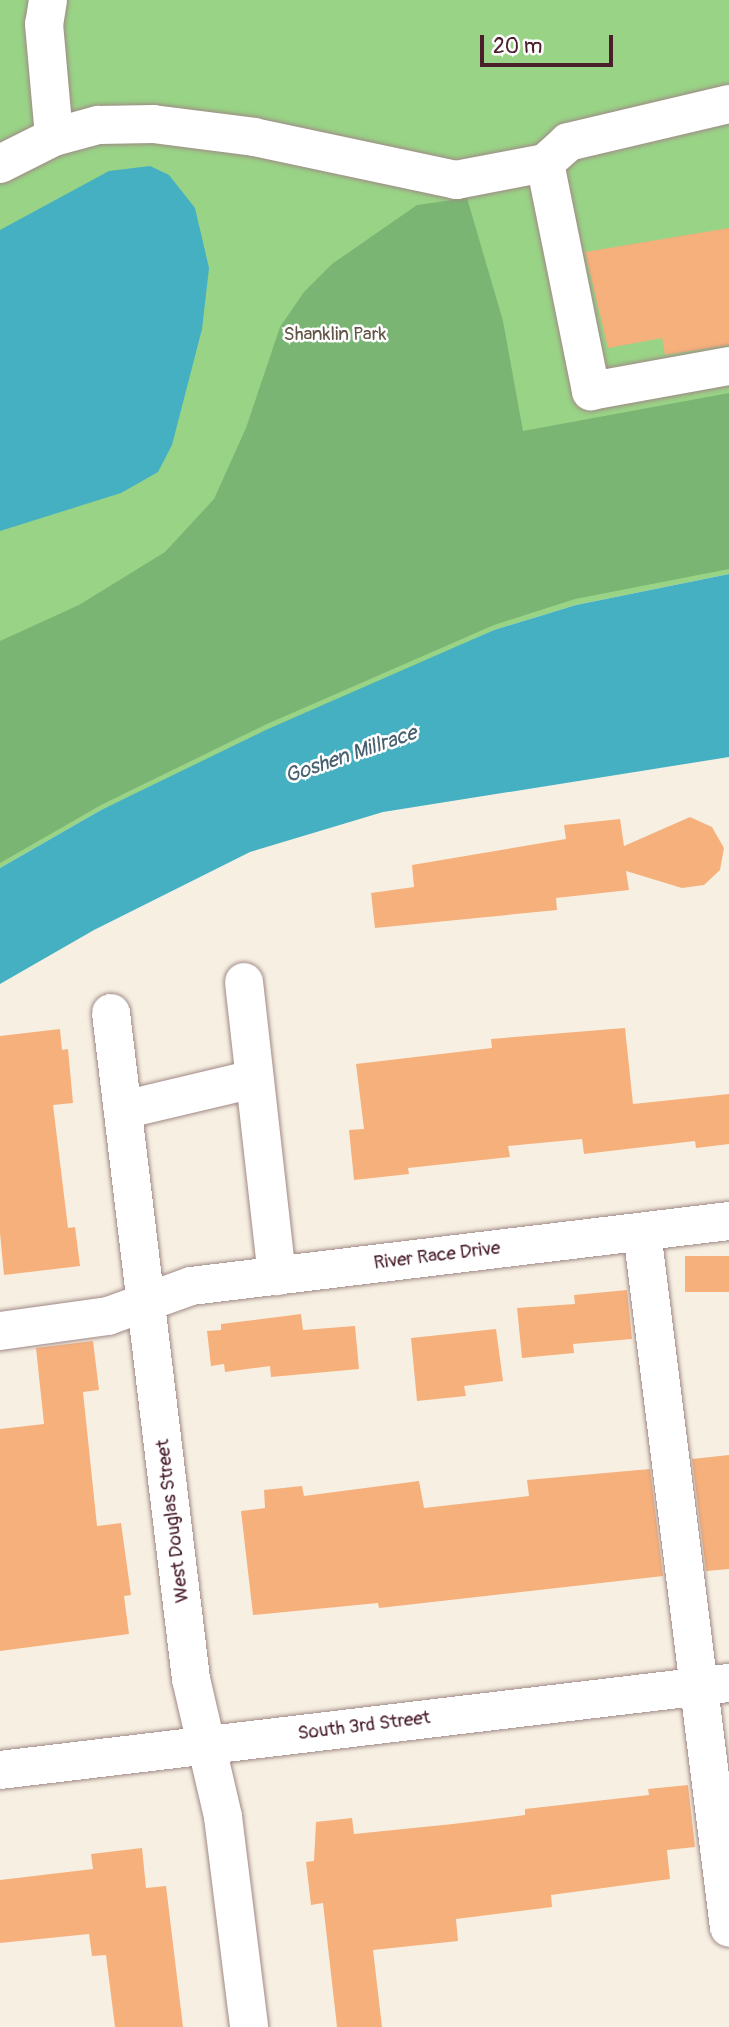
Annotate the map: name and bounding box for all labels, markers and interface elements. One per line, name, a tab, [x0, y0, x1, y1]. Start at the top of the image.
scale bar	[484, 21, 617, 65]
text: 20 m	[493, 33, 542, 60]
park label: Shanklin Park	[284, 324, 386, 346]
water label: Goshen Millrace	[282, 721, 420, 789]
street label: River Race Drive	[372, 1237, 502, 1275]
street label: West Douglas Street	[152, 1438, 194, 1604]
street label: South 3rd Street	[296, 1707, 432, 1745]

